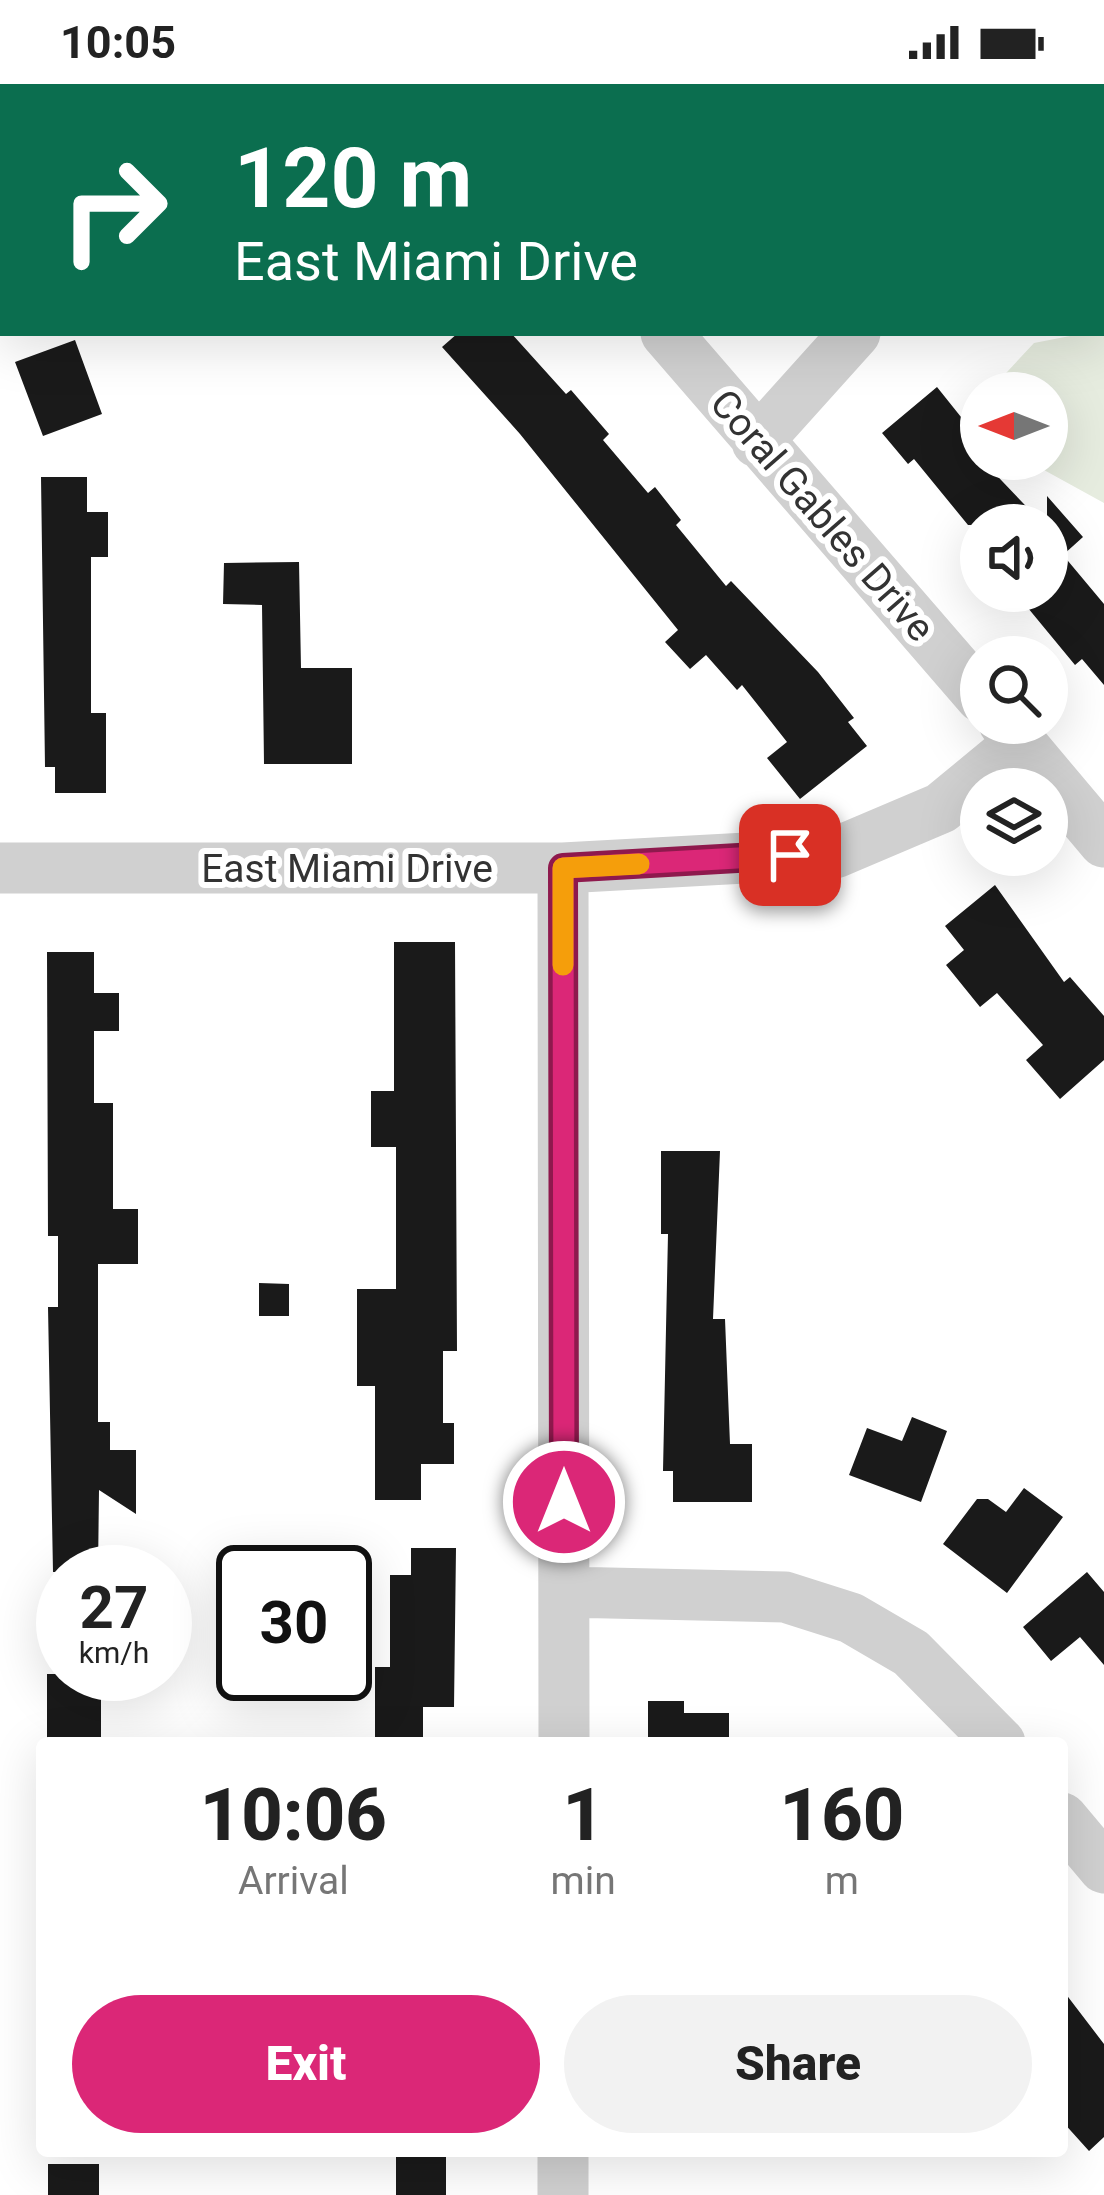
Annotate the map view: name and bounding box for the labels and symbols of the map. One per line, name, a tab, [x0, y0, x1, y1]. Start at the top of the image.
north arrow	[960, 372, 1068, 480]
street label: Coral Gables Drive	[701, 381, 944, 651]
pin	[739, 804, 841, 906]
street label: East Miami Drive	[201, 846, 493, 892]
position arrow	[501, 1439, 627, 1565]
speed limit sign: 30	[216, 1545, 372, 1701]

